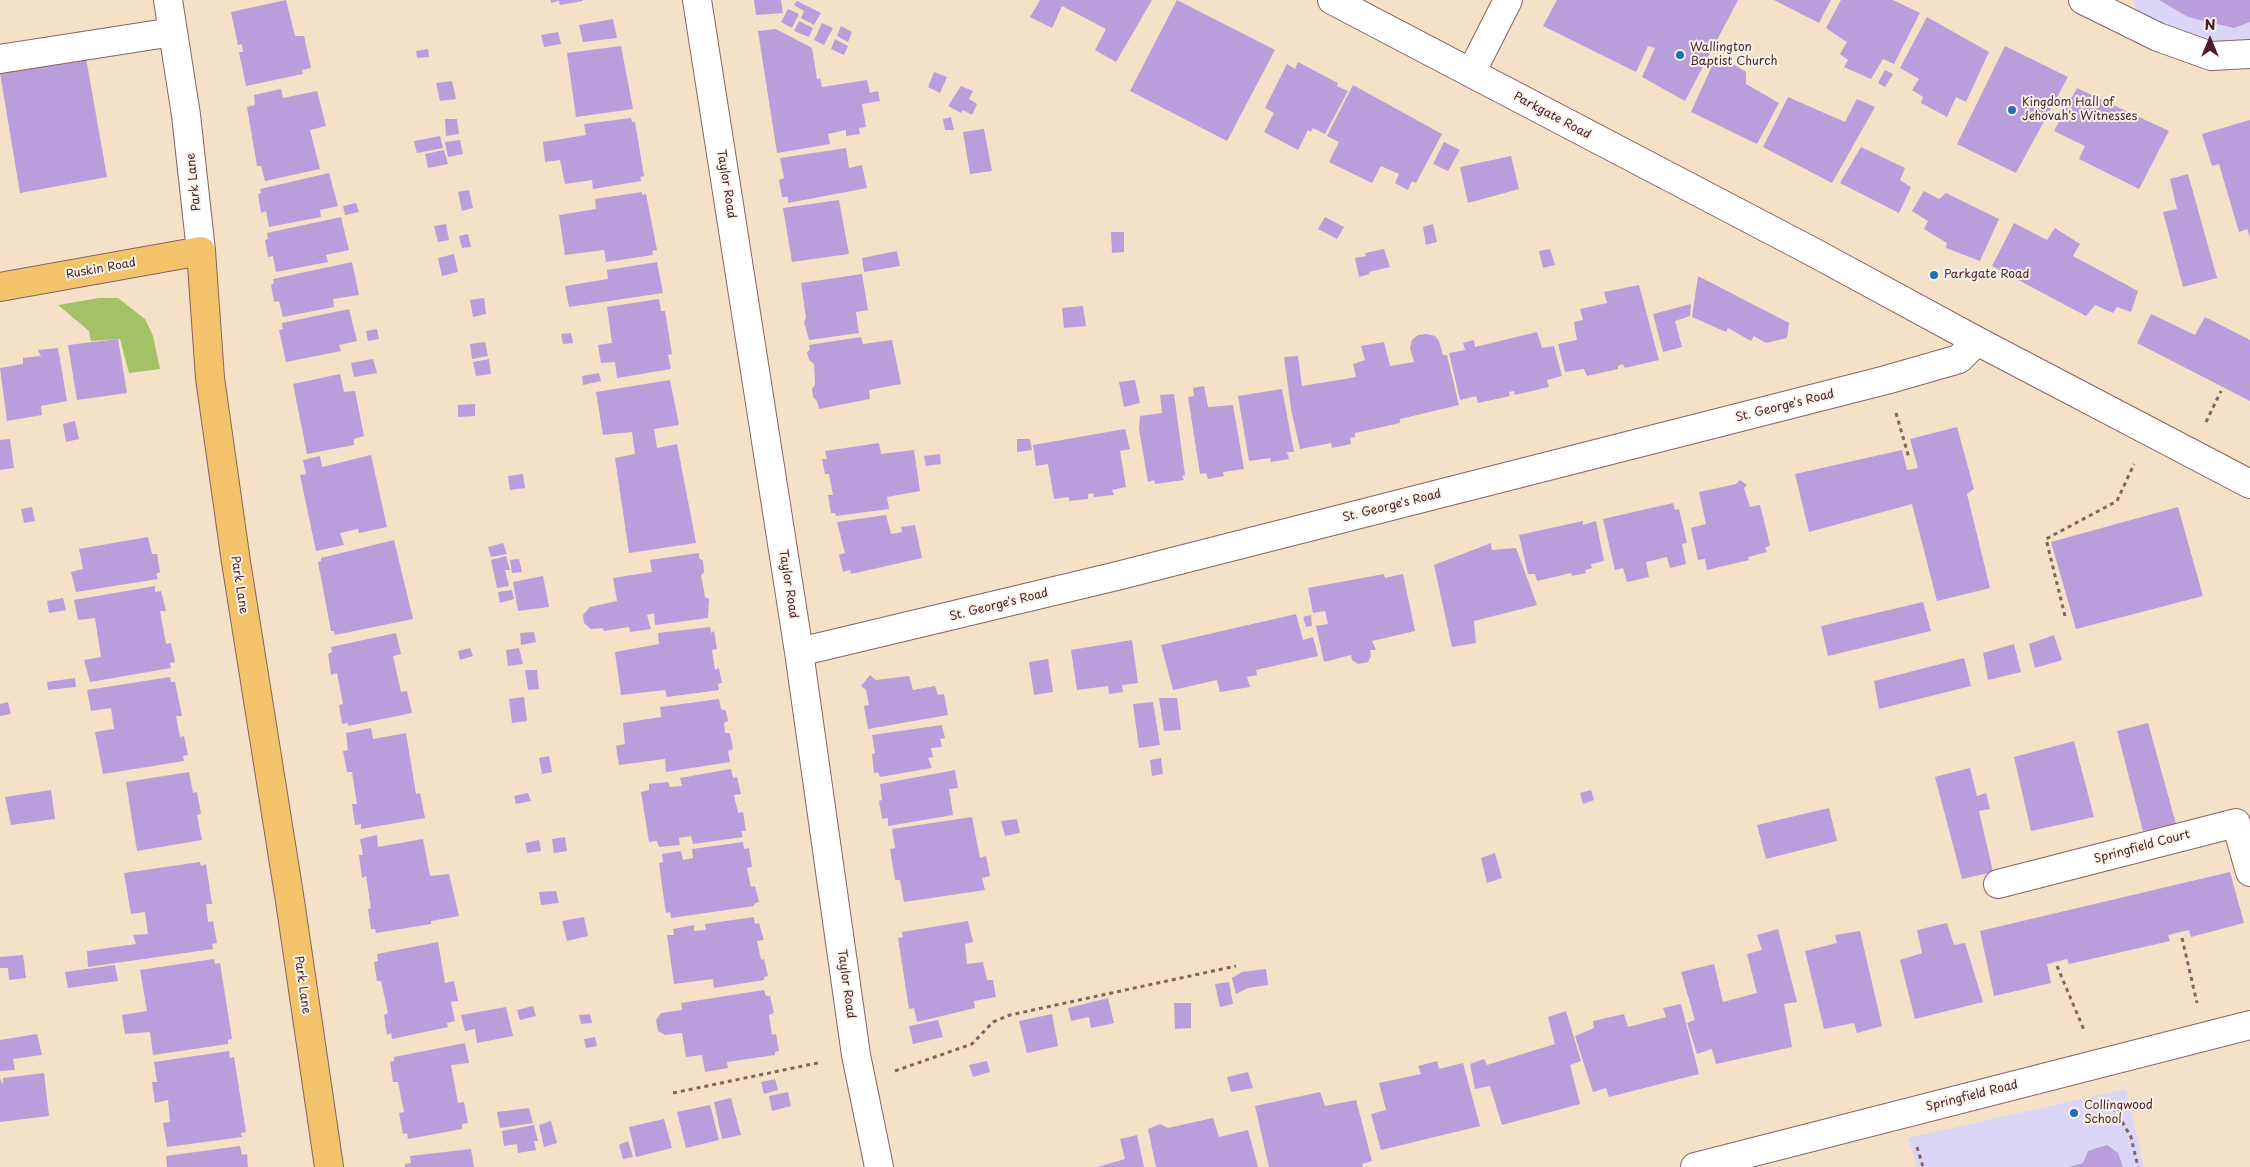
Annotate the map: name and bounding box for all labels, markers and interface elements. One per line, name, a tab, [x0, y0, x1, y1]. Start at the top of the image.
text: N	[2204, 14, 2216, 35]
north arrow	[2185, 15, 2235, 65]
place label: Wallington Baptist Church	[1690, 41, 1777, 69]
marker: Wallington Baptist Church	[1674, 49, 1686, 61]
street label: Parkgate Road	[1511, 90, 1593, 142]
place label: Kingdom Hall of Jehovah's Witnesses	[2022, 96, 2137, 124]
marker: Kingdom Hall of Jehovah's Witnesses	[2006, 104, 2018, 116]
street label: Taylor Road	[713, 148, 739, 220]
street label: Park Lane	[184, 152, 204, 212]
street label: Ruskin Road	[65, 256, 137, 282]
place label: Parkgate Road	[1944, 268, 2029, 282]
marker: Parkgate Road	[1928, 269, 1940, 281]
street label: St. George's Road	[1734, 387, 1836, 425]
street label: St. George's Road	[1341, 487, 1443, 525]
street label: Taylor Road	[775, 548, 801, 620]
street label: Park Lane	[227, 555, 251, 615]
street label: St. George's Road	[948, 586, 1050, 624]
street label: Springfield Court	[2093, 827, 2191, 867]
street label: Taylor Road	[834, 949, 858, 1019]
street label: Park Lane	[291, 955, 313, 1015]
street label: Springfield Road	[1924, 1078, 2020, 1114]
place label: Collingwood School	[2084, 1099, 2153, 1127]
marker: Collingwood School	[2068, 1107, 2080, 1119]

